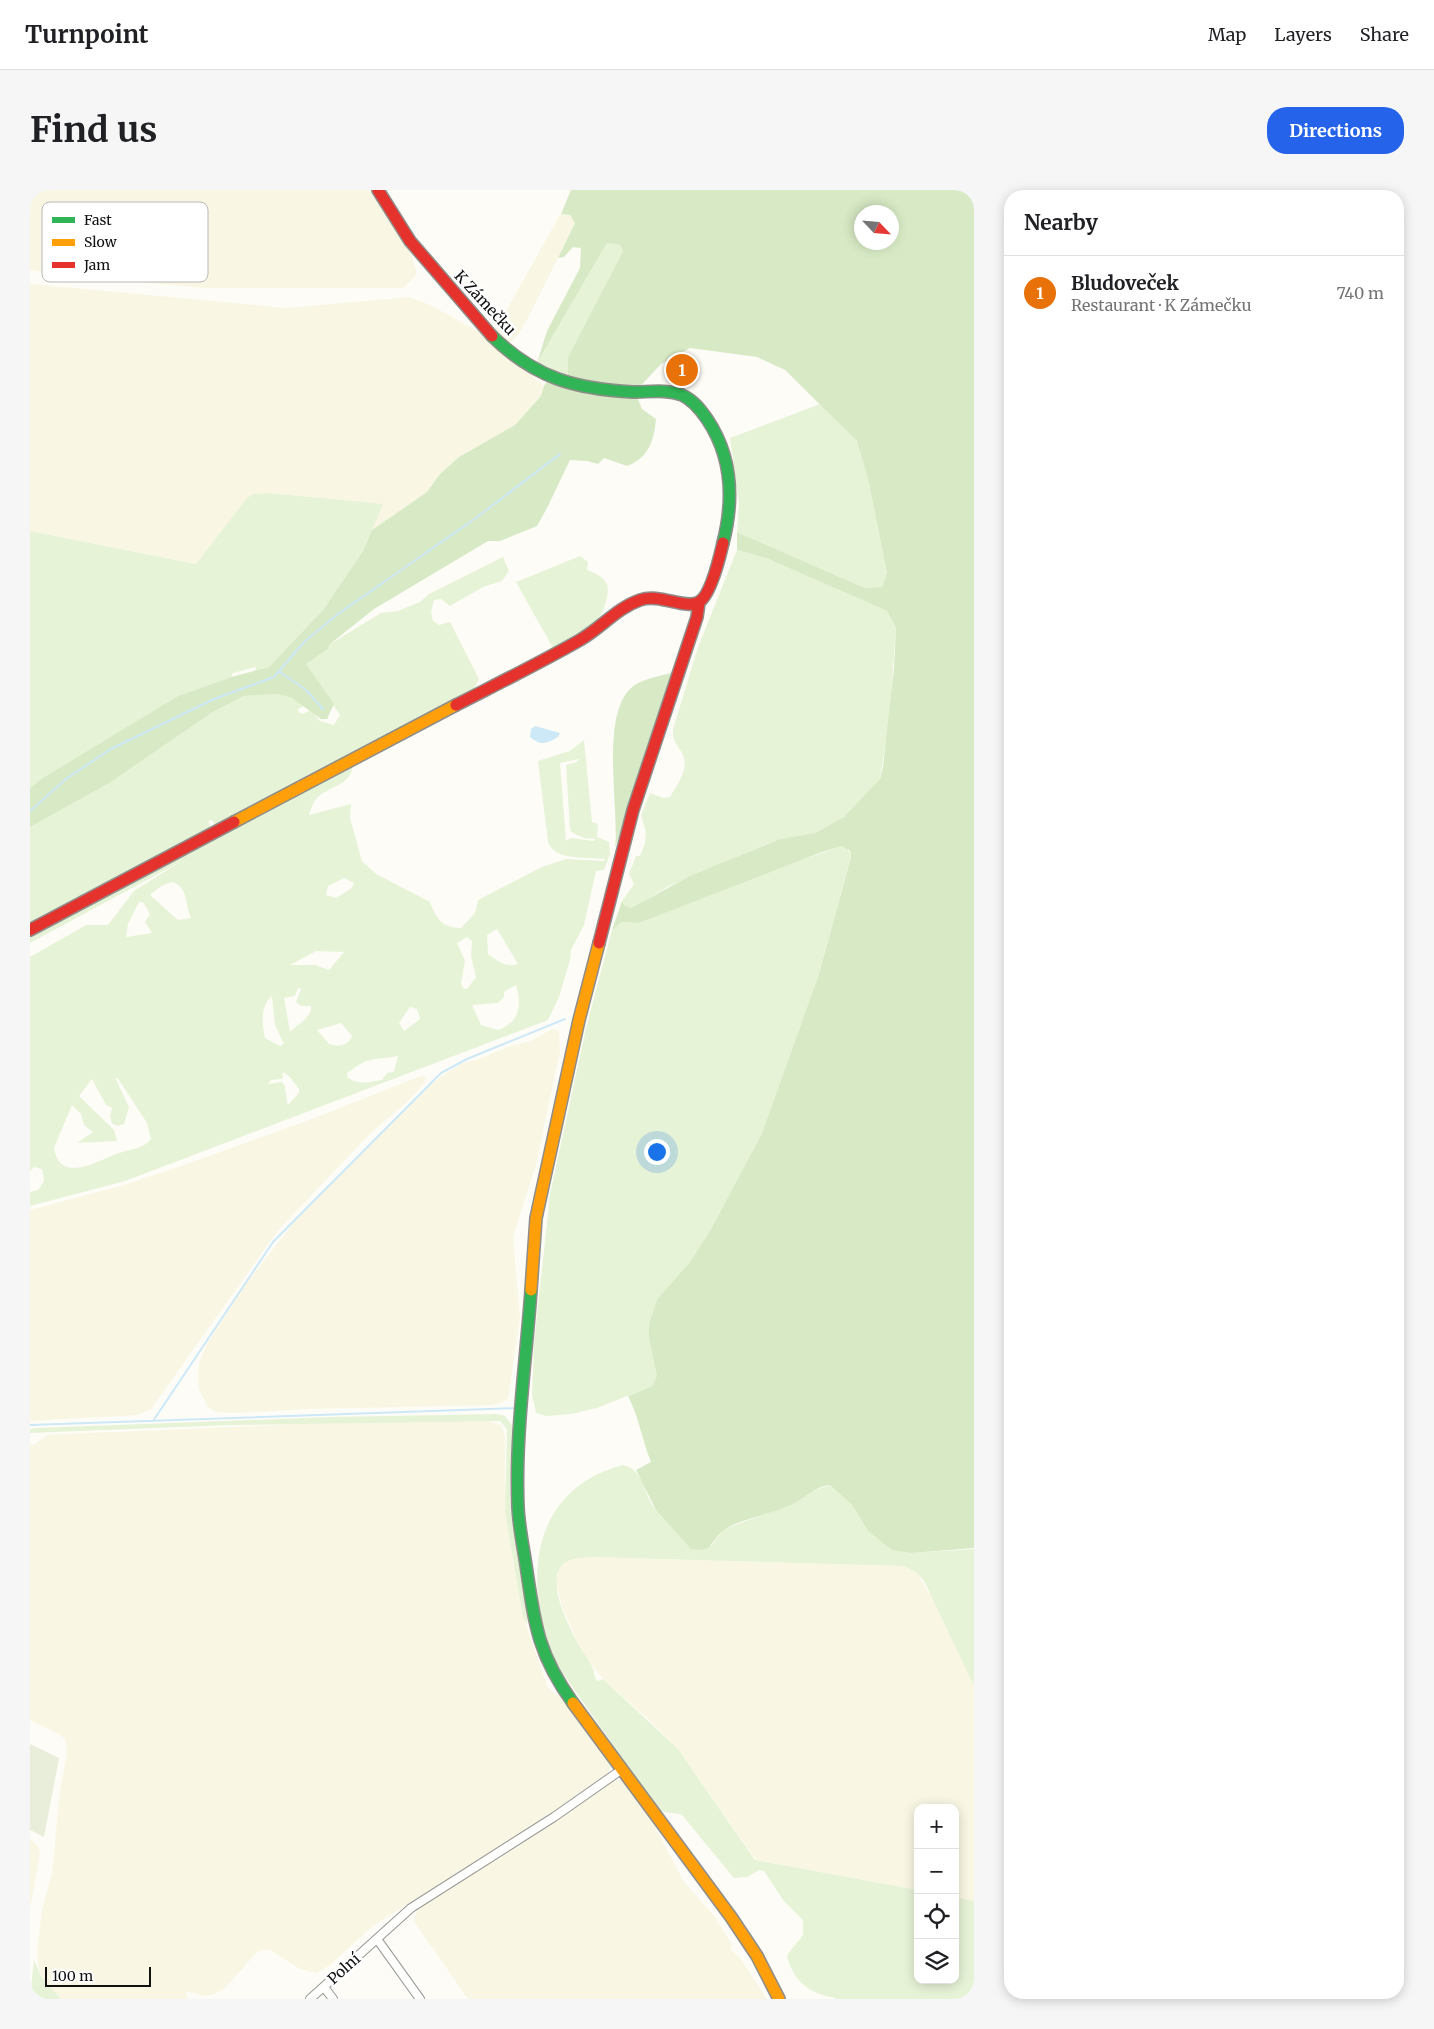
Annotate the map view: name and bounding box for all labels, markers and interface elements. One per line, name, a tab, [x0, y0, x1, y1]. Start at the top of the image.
text: Turnpoint	[25, 19, 148, 50]
text: Map	[1208, 23, 1246, 46]
text: Layers	[1274, 23, 1332, 46]
text: Share	[1360, 23, 1409, 46]
button: Directions	[1267, 107, 1404, 154]
text: Find us	[30, 108, 157, 152]
legend	[42, 202, 208, 282]
north arrow	[854, 205, 899, 250]
text: Nearby	[1024, 209, 1098, 236]
text: Fast	[84, 211, 112, 229]
text: Slow	[84, 233, 117, 251]
text: Jam	[83, 256, 110, 274]
street label: K Zámečku	[451, 266, 520, 339]
text: Bludoveček	[1071, 271, 1179, 295]
text: 1	[1036, 283, 1044, 303]
text: 740 m	[1337, 283, 1384, 303]
text: Restaurant · K Zámečku	[1071, 295, 1252, 315]
pin: 1	[666, 351, 698, 389]
your location	[644, 1139, 670, 1165]
map controls	[914, 1804, 959, 1984]
button: +	[914, 1804, 959, 1849]
button: −	[914, 1849, 959, 1894]
button: locate	[914, 1894, 959, 1939]
button: layers	[914, 1939, 959, 1984]
street label: Polní	[323, 1948, 365, 1988]
scale bar	[45, 1964, 151, 1987]
text: 100 m	[52, 1967, 93, 1985]

